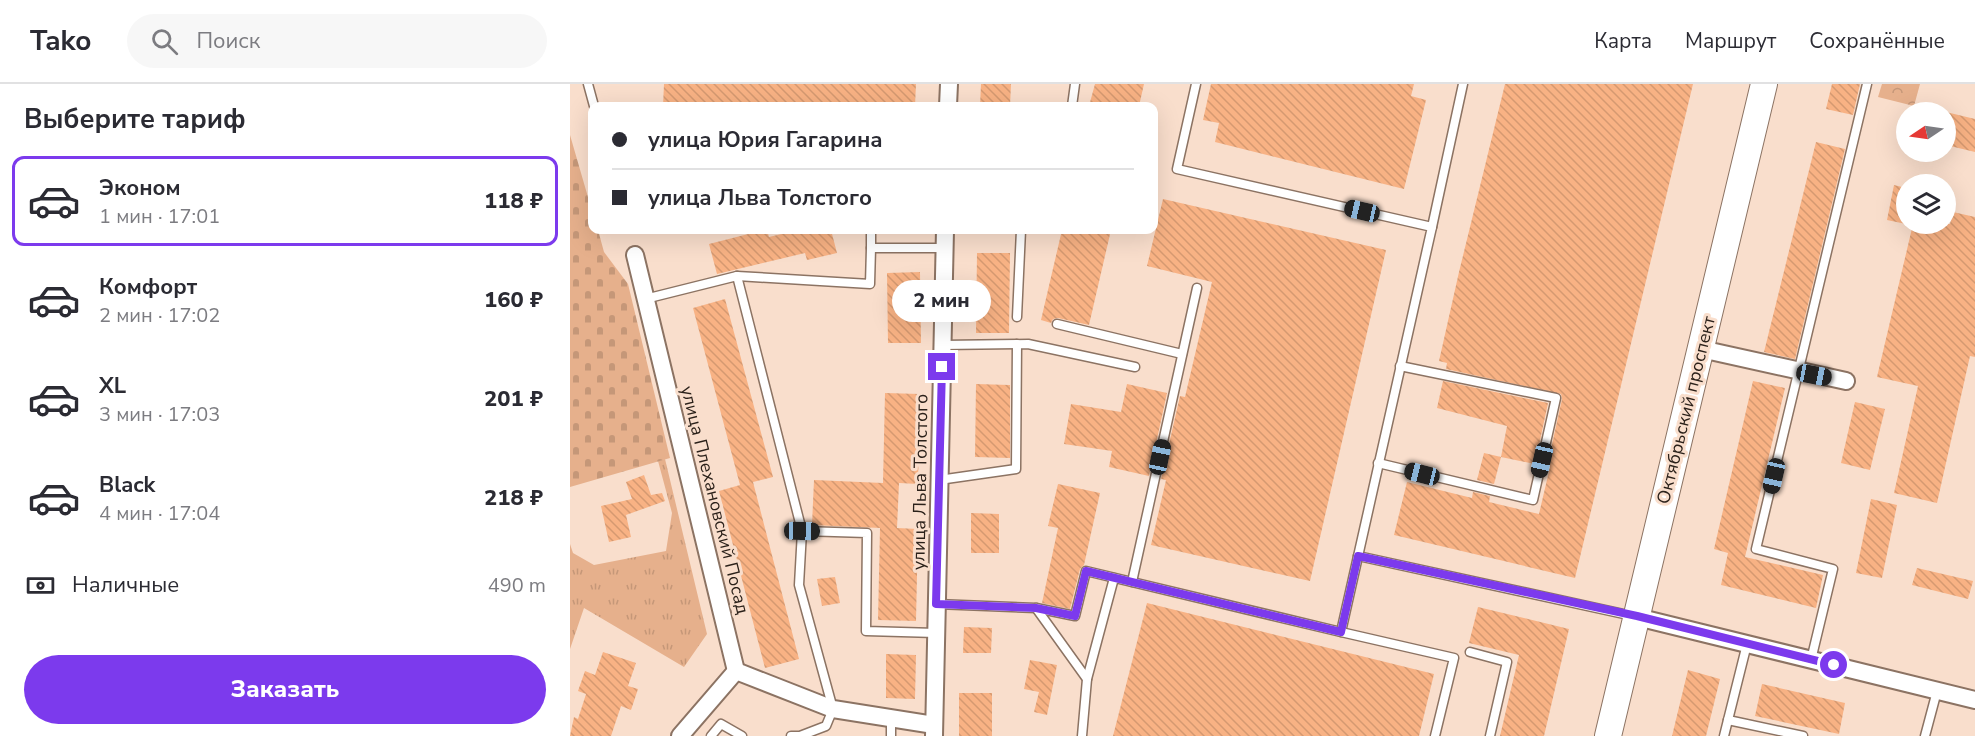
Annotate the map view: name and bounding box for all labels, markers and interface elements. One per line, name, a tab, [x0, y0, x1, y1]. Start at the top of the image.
search box	[127, 14, 547, 68]
text: Tako	[30, 22, 91, 60]
icon: search	[148, 25, 181, 58]
text: Поиск	[196, 26, 260, 56]
text: Карта	[1594, 27, 1652, 55]
text: Маршрут	[1685, 27, 1776, 55]
text: Сохранённые	[1809, 27, 1945, 55]
text: Выберите тариф	[24, 101, 246, 138]
north arrow	[1896, 102, 1956, 162]
map controls	[1896, 102, 1956, 234]
text: улица Юрия Гагарина	[648, 125, 883, 155]
text: Эконом	[99, 173, 181, 203]
icon: car	[27, 174, 81, 228]
button: layers	[1896, 174, 1956, 234]
text: улица Льва Толстого	[648, 183, 872, 213]
text: 118 ₽	[484, 186, 543, 216]
car	[1342, 198, 1382, 224]
text: 1 мин · 17:01	[99, 203, 220, 230]
text: Комфорт	[99, 272, 197, 302]
icon: car	[27, 273, 81, 327]
callout: 2 мин	[892, 280, 992, 322]
text: 160 ₽	[484, 285, 543, 315]
text: 2 мин	[913, 287, 970, 314]
text: 2 мин · 17:02	[99, 302, 220, 329]
street label: Октябрьский проспект	[1651, 314, 1721, 506]
route end	[928, 353, 955, 380]
car	[1795, 363, 1833, 387]
text: XL	[99, 371, 126, 401]
icon: car	[27, 372, 81, 426]
street label: улица Плехановский Посад	[675, 383, 755, 617]
text: 201 ₽	[484, 384, 543, 414]
street label: улица Льва Толстого	[906, 394, 934, 570]
text: 3 мин · 17:03	[99, 401, 220, 428]
car	[1147, 438, 1173, 476]
car	[1529, 440, 1555, 480]
car	[1761, 456, 1787, 496]
car	[1402, 461, 1442, 487]
text: Black	[99, 470, 155, 500]
icon: car	[27, 471, 81, 525]
text: 218 ₽	[484, 483, 543, 513]
text: 4 мин · 17:04	[99, 500, 220, 527]
car	[784, 522, 820, 540]
icon: cash	[24, 569, 57, 602]
text: Наличные	[72, 570, 179, 600]
text: 490 m	[488, 572, 546, 599]
route start	[1820, 651, 1847, 678]
button: Заказать	[24, 655, 546, 724]

